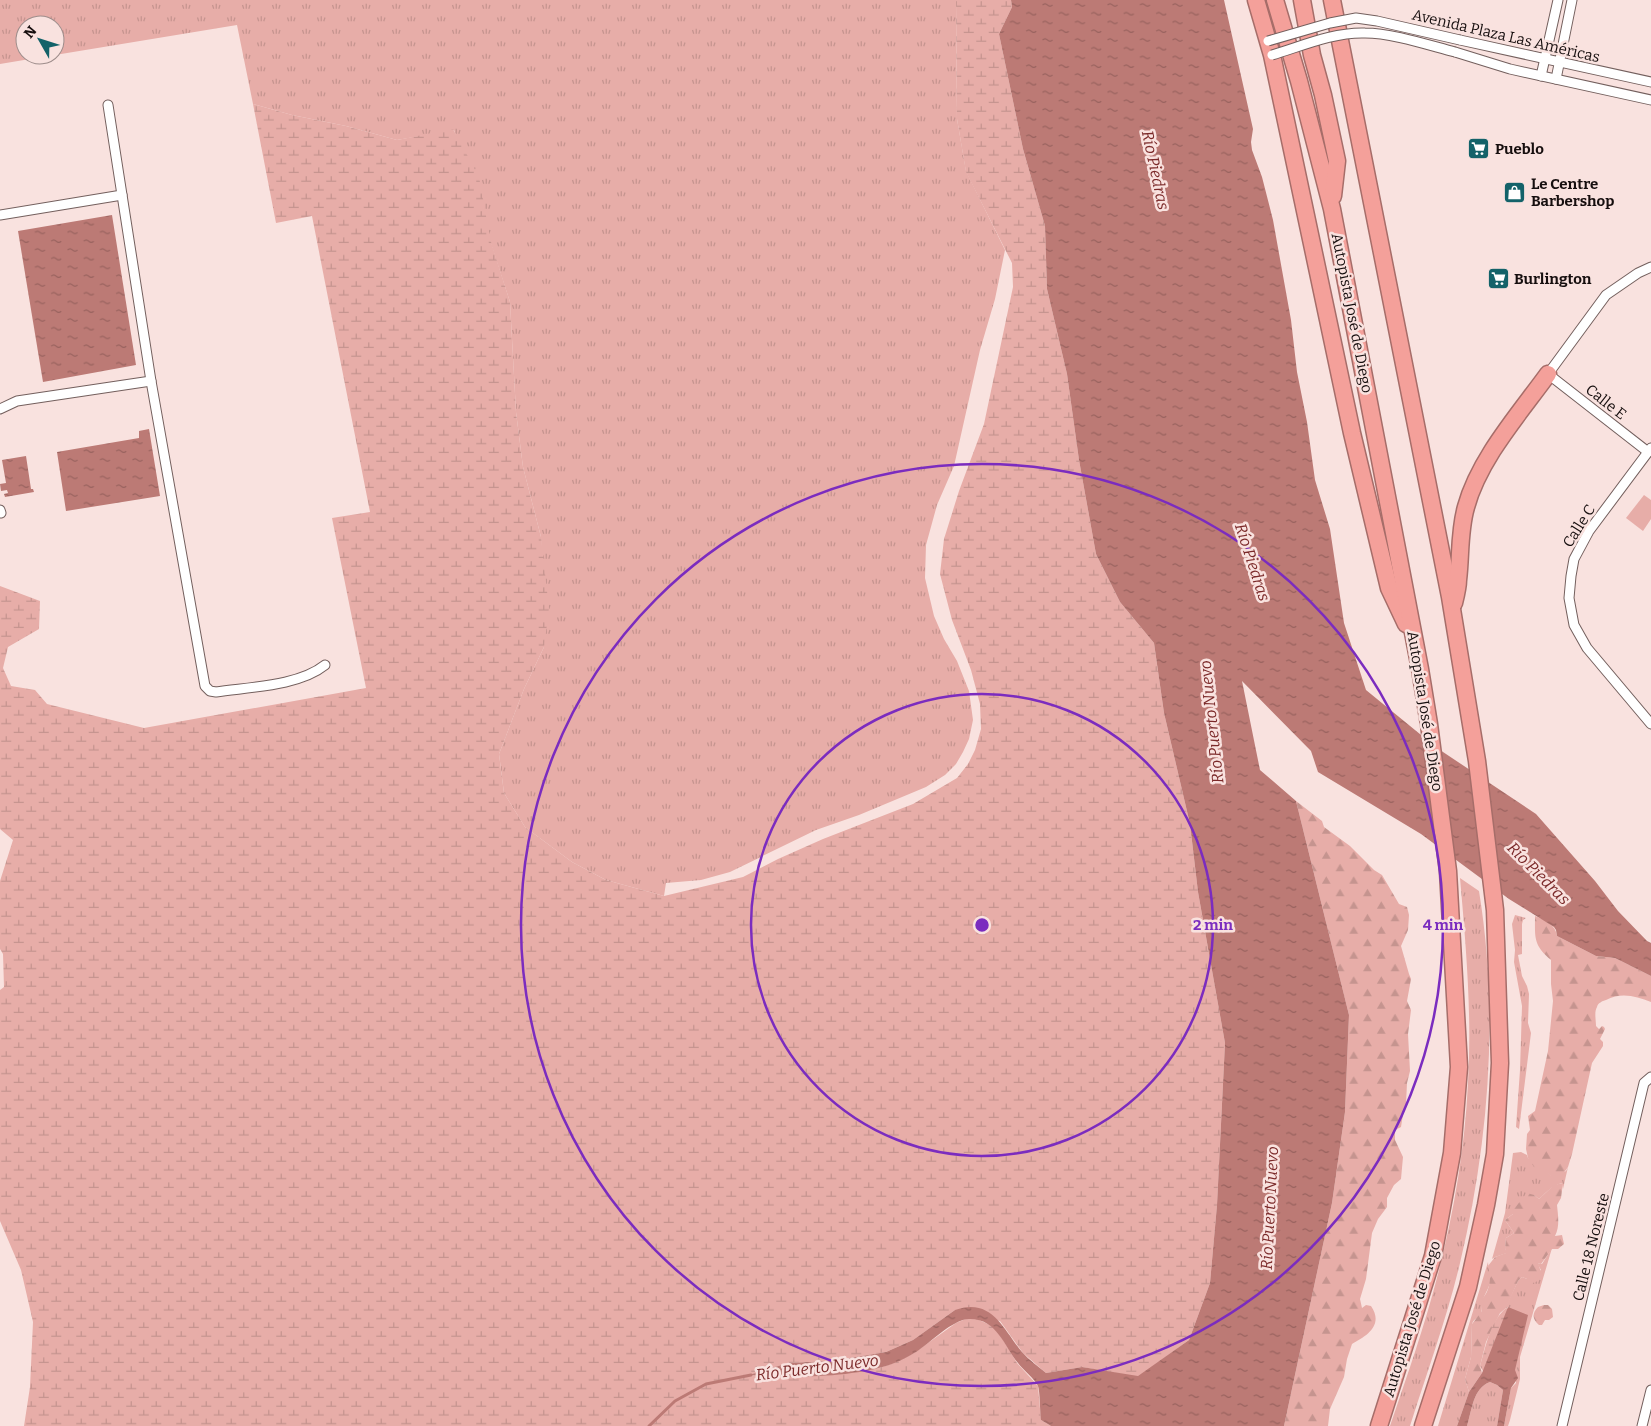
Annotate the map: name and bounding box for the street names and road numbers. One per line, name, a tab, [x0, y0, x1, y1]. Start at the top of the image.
street label: Avenida Plaza Las Américas	[1410, 6, 1602, 66]
street label: Autopista José de Diego	[1328, 232, 1376, 394]
street label: Calle E	[1582, 381, 1630, 423]
street label: Calle C	[1559, 501, 1599, 551]
street label: Autopista José de Diego	[1403, 629, 1447, 793]
street label: Calle 18 Noreste	[1569, 1191, 1613, 1303]
street label: Autopista José de Diego	[1380, 1239, 1444, 1399]

